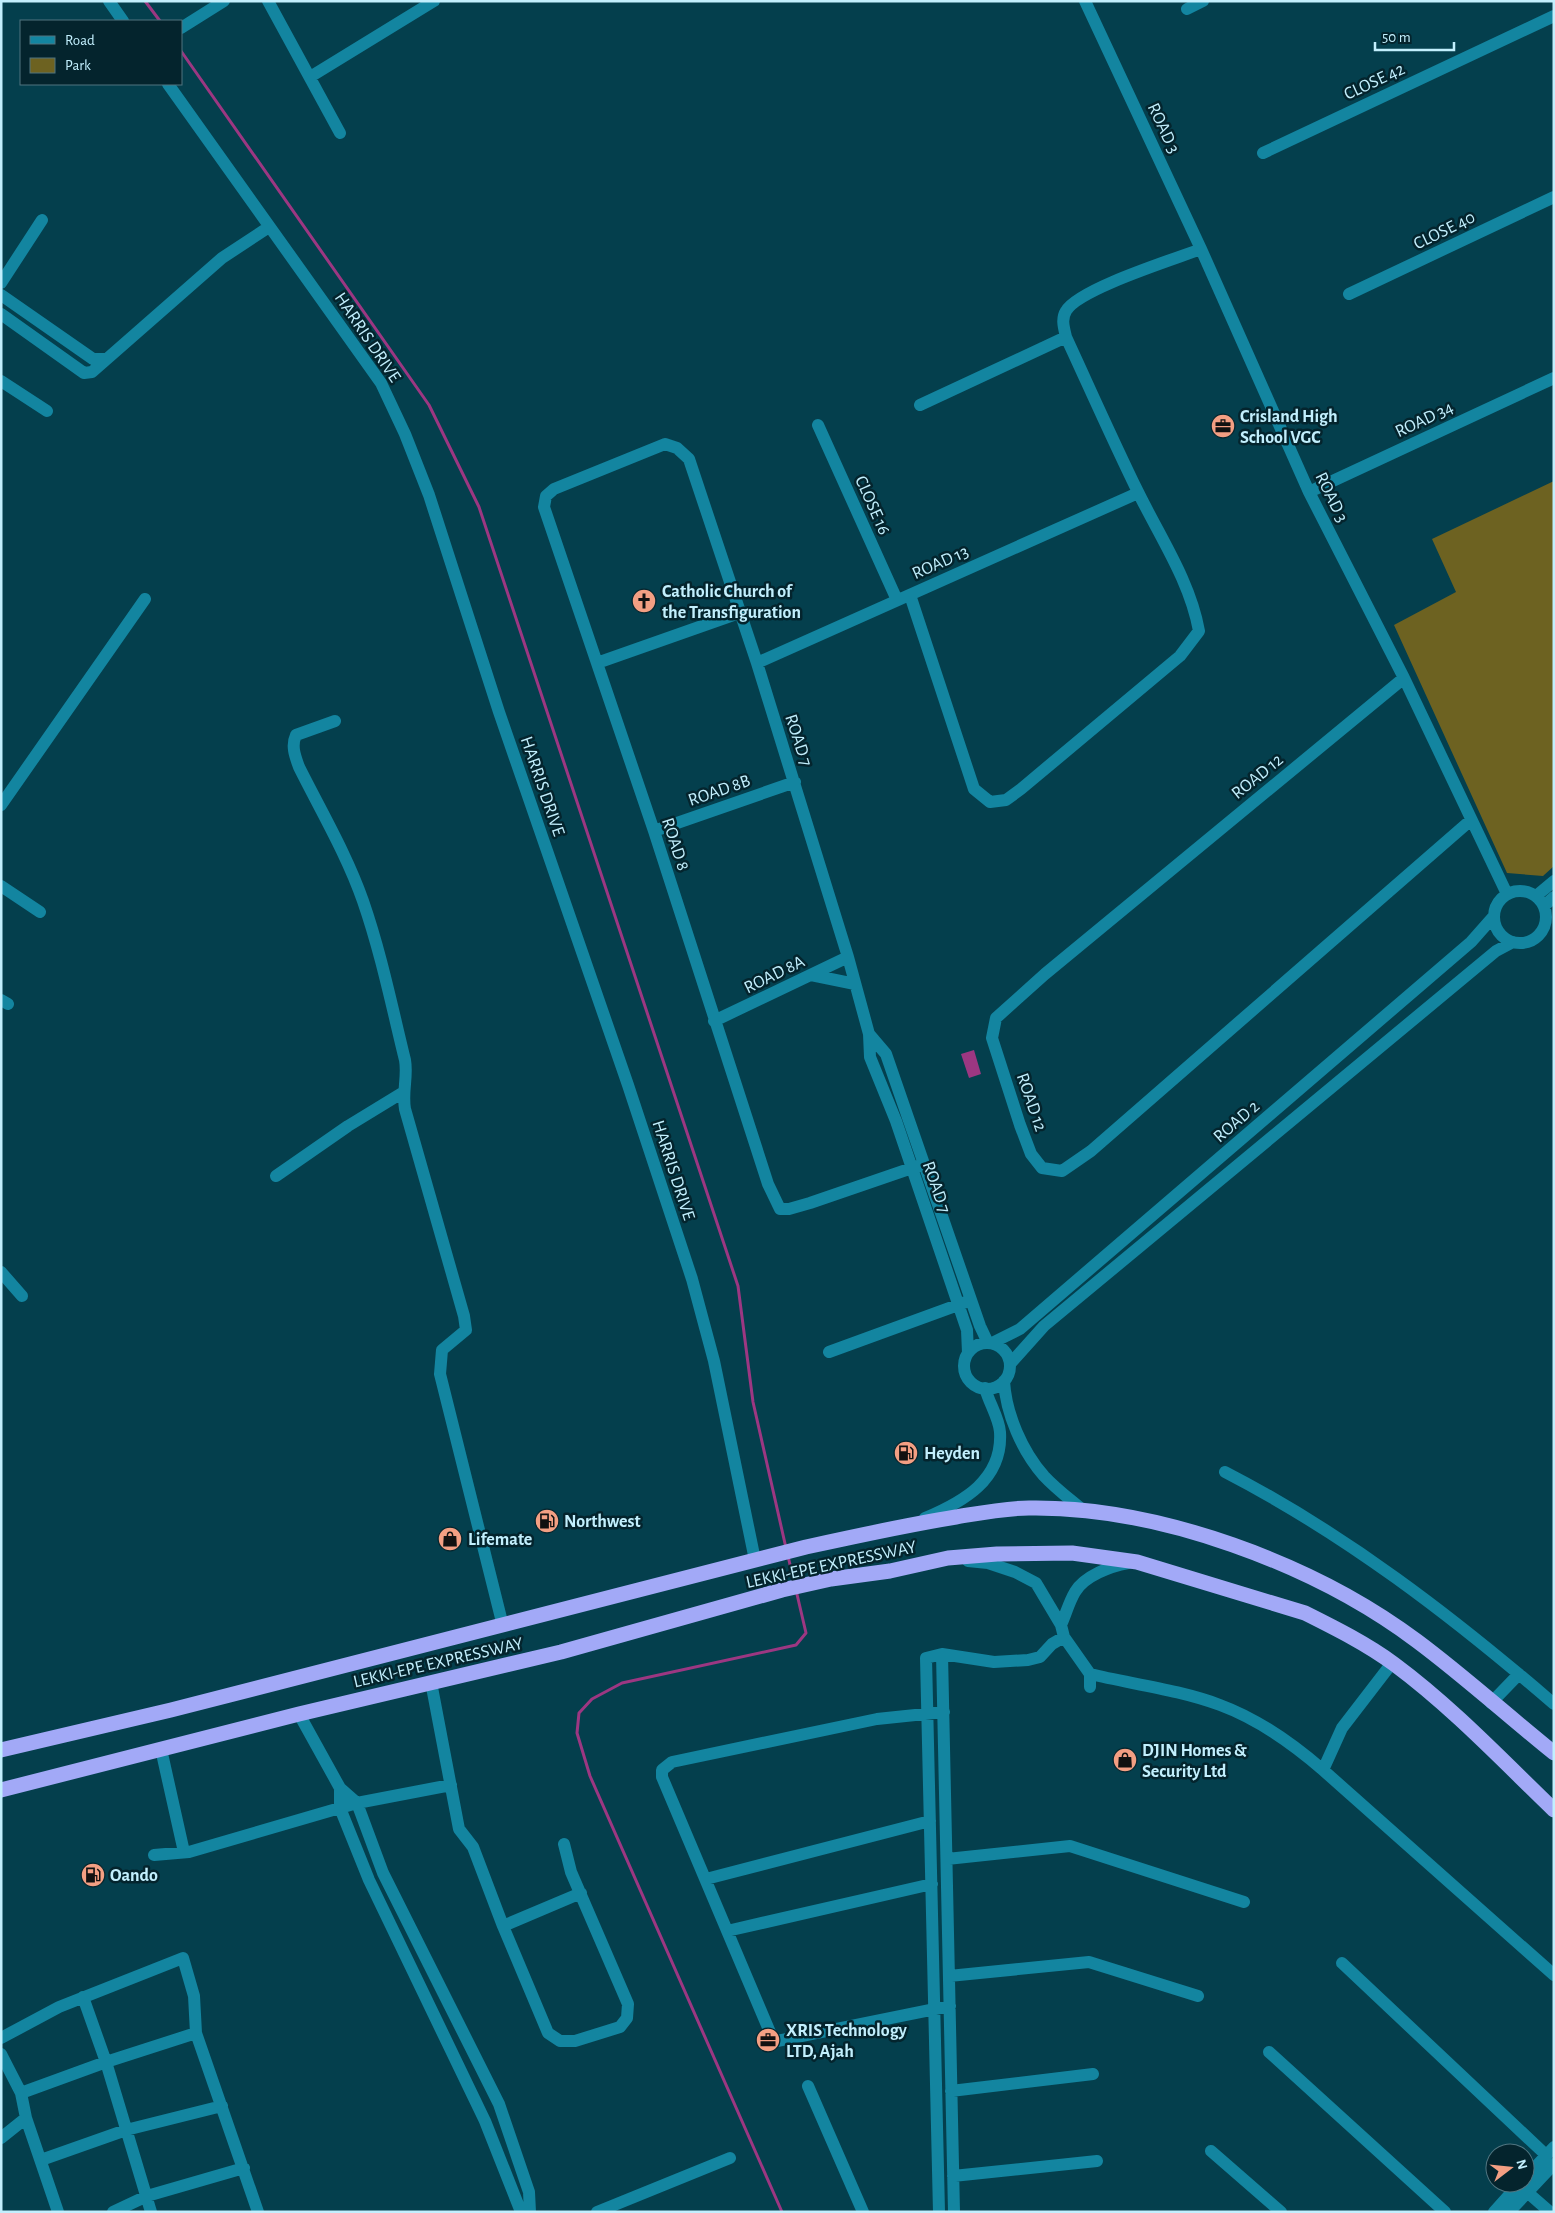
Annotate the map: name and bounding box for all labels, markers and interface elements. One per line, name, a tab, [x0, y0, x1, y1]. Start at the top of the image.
legend	[20, 20, 182, 85]
scale bar	[1375, 20, 1454, 52]
text: 50 m	[1382, 30, 1411, 45]
text: Road	[65, 33, 95, 48]
text: Park	[65, 58, 91, 73]
street label: CLOSE 42	[1341, 60, 1408, 104]
street label: ROAD 3	[1144, 100, 1183, 156]
street label: CLOSE 40	[1411, 208, 1478, 253]
street label: HARRIS DRIVE	[331, 289, 404, 386]
street label: ROAD 34	[1392, 398, 1457, 441]
place label: Crisland High School VGC	[1240, 408, 1338, 447]
office icon: Crisland High School VGC	[1210, 413, 1236, 439]
street label: ROAD 3	[1311, 469, 1351, 525]
street label: CLOSE 16	[851, 473, 893, 538]
street label: ROAD 13	[910, 543, 971, 583]
place label: Catholic Church of the Transfiguration	[662, 583, 801, 622]
church icon: Catholic Church of the Transfiguration	[631, 588, 657, 614]
street label: ROAD 7	[781, 712, 815, 769]
street label: HARRIS DRIVE	[517, 734, 568, 839]
street label: ROAD 12	[1229, 751, 1287, 803]
street label: ROAD 8B	[686, 772, 753, 810]
street label: ROAD 8	[658, 816, 692, 873]
street label: ROAD 8A	[741, 952, 808, 997]
street label: ROAD 12	[1013, 1071, 1049, 1134]
street label: ROAD 2	[1210, 1097, 1263, 1146]
street label: HARRIS DRIVE	[648, 1118, 698, 1223]
street label: ROAD 7	[919, 1159, 953, 1216]
fuel station icon: Heyden	[893, 1440, 919, 1466]
place label: Heyden	[924, 1445, 980, 1463]
fuel station icon: Northwest	[534, 1508, 560, 1534]
place label: Northwest	[564, 1513, 641, 1531]
shop icon: Lifemate	[437, 1526, 463, 1552]
place label: Lifemate	[468, 1531, 532, 1549]
street label: LEKKI-EPE EXPRESSWAY	[744, 1538, 919, 1592]
street label: LEKKI-EPE EXPRESSWAY	[351, 1635, 525, 1691]
place label: DJIN Homes & Security Ltd	[1142, 1742, 1247, 1781]
shop icon: DJIN Homes & Security Ltd	[1112, 1747, 1138, 1773]
fuel station icon: Oando	[80, 1862, 106, 1888]
place label: Oando	[110, 1867, 158, 1885]
place label: XRIS Technology LTD, Ajah	[786, 2022, 908, 2061]
office icon: XRIS Technology LTD, Ajah	[755, 2027, 781, 2053]
north arrow	[1485, 2143, 1535, 2193]
text: N	[1513, 2158, 1530, 2171]

